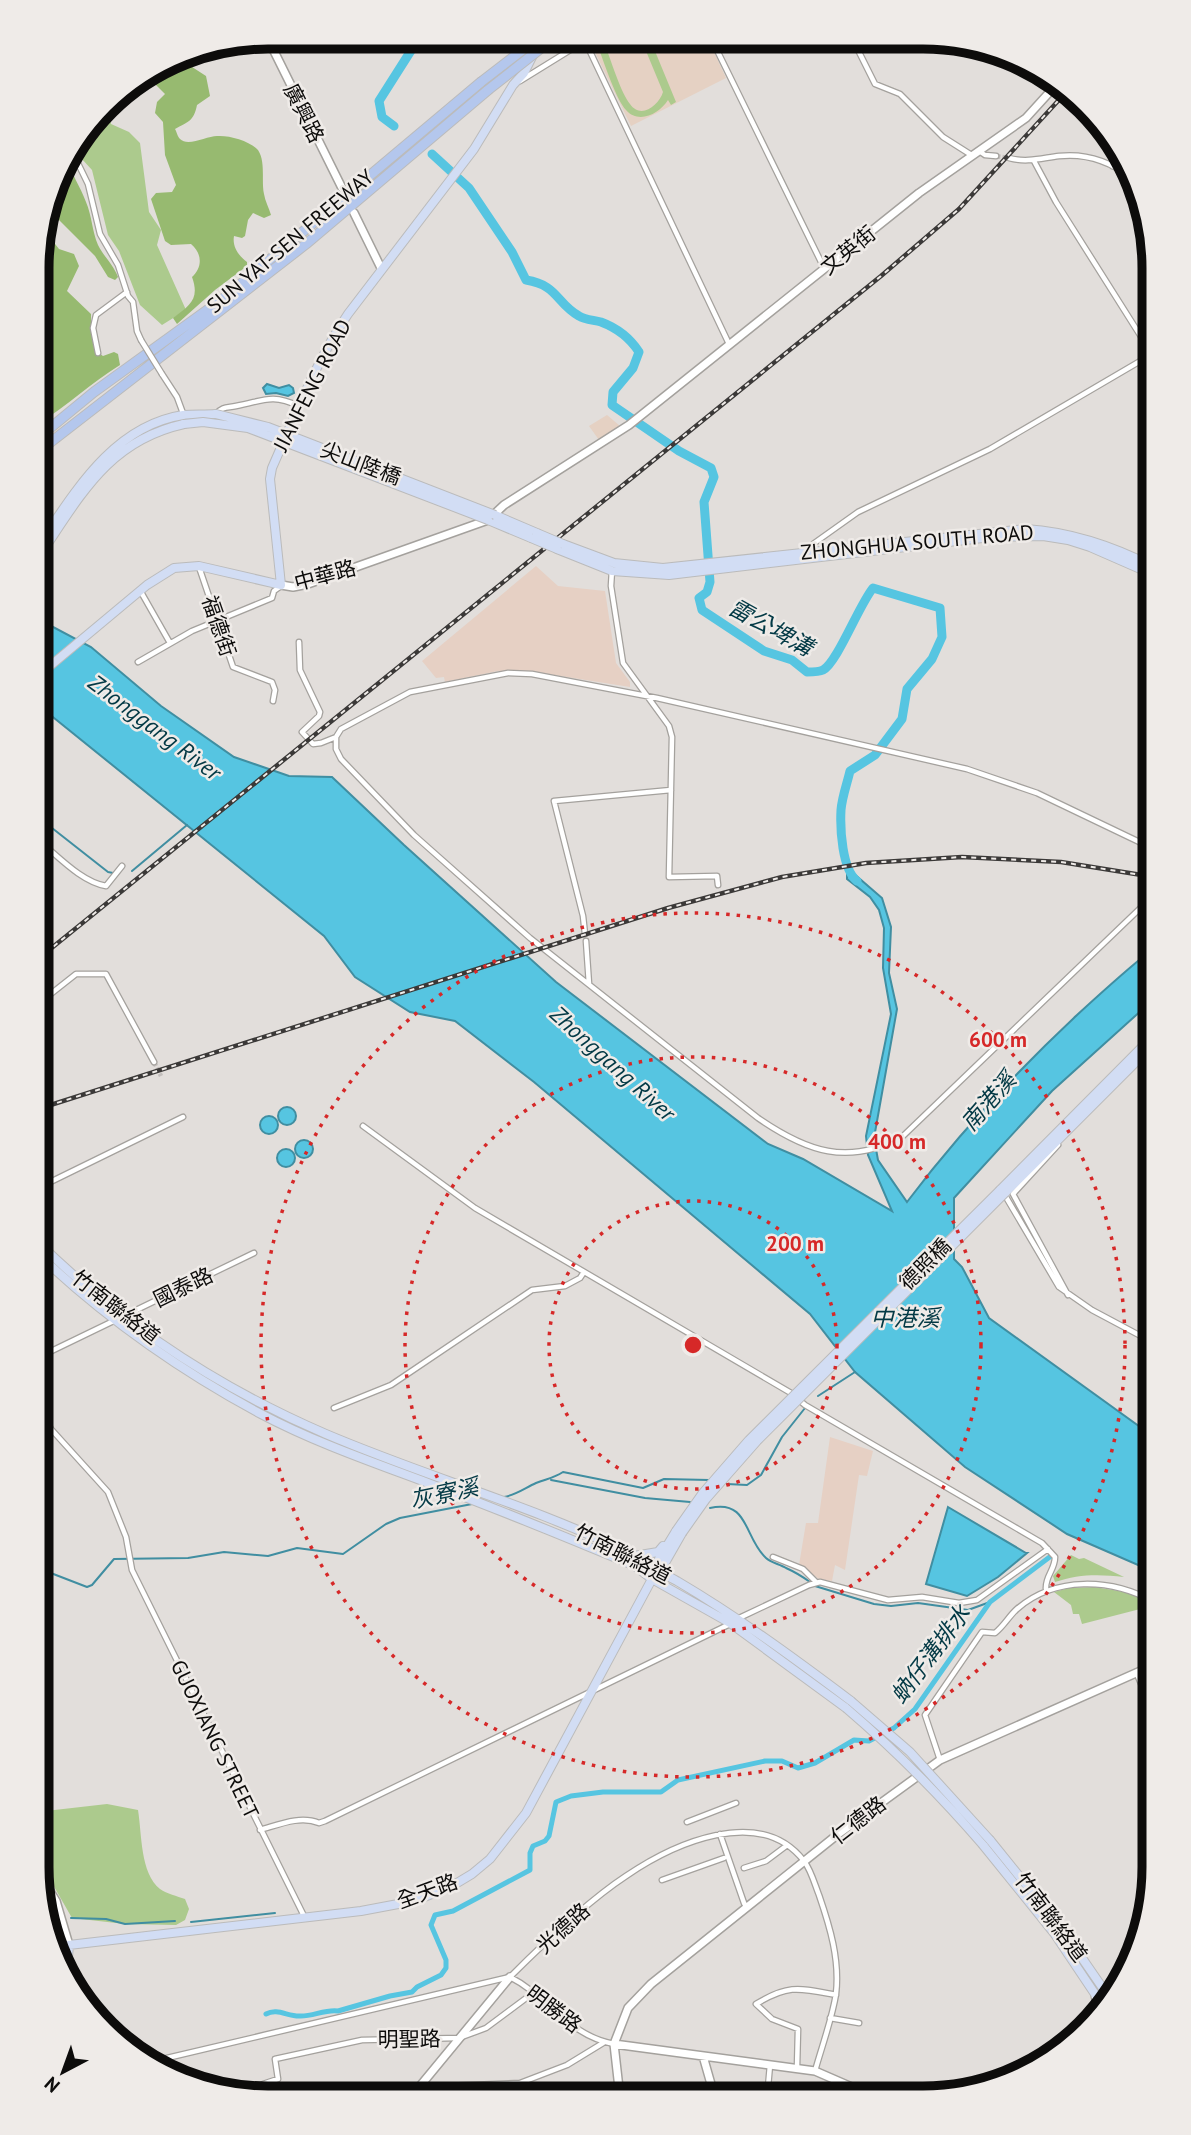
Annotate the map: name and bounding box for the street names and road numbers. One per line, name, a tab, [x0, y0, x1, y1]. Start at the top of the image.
street label: 廣興路	[278, 79, 330, 147]
street label: SUN YAT-SEN FREEWAY	[201, 163, 379, 319]
street label: 文英街	[815, 220, 881, 280]
street label: JIANFENG ROAD	[267, 314, 357, 457]
street label: 尖山陸橋	[317, 435, 405, 491]
street label: ZHONGHUA SOUTH ROAD	[799, 518, 1035, 566]
street label: 中華路	[291, 554, 359, 596]
street label: 福德街	[196, 592, 242, 660]
street label: 德照橋	[893, 1232, 957, 1296]
street label: 國泰路	[149, 1261, 217, 1313]
street label: 竹南聯絡道	[66, 1264, 166, 1350]
street label: 竹南聯絡道	[570, 1518, 676, 1590]
street label: GUOXIANG STREET	[165, 1655, 265, 1823]
street label: 仁德路	[825, 1790, 891, 1850]
street label: 竹南聯絡道	[1009, 1867, 1093, 1967]
street label: 全天路	[393, 1868, 461, 1914]
street label: 光德路	[531, 1897, 595, 1959]
street label: 明勝路	[521, 1979, 587, 2039]
street label: 明聖路	[377, 2025, 441, 2053]

